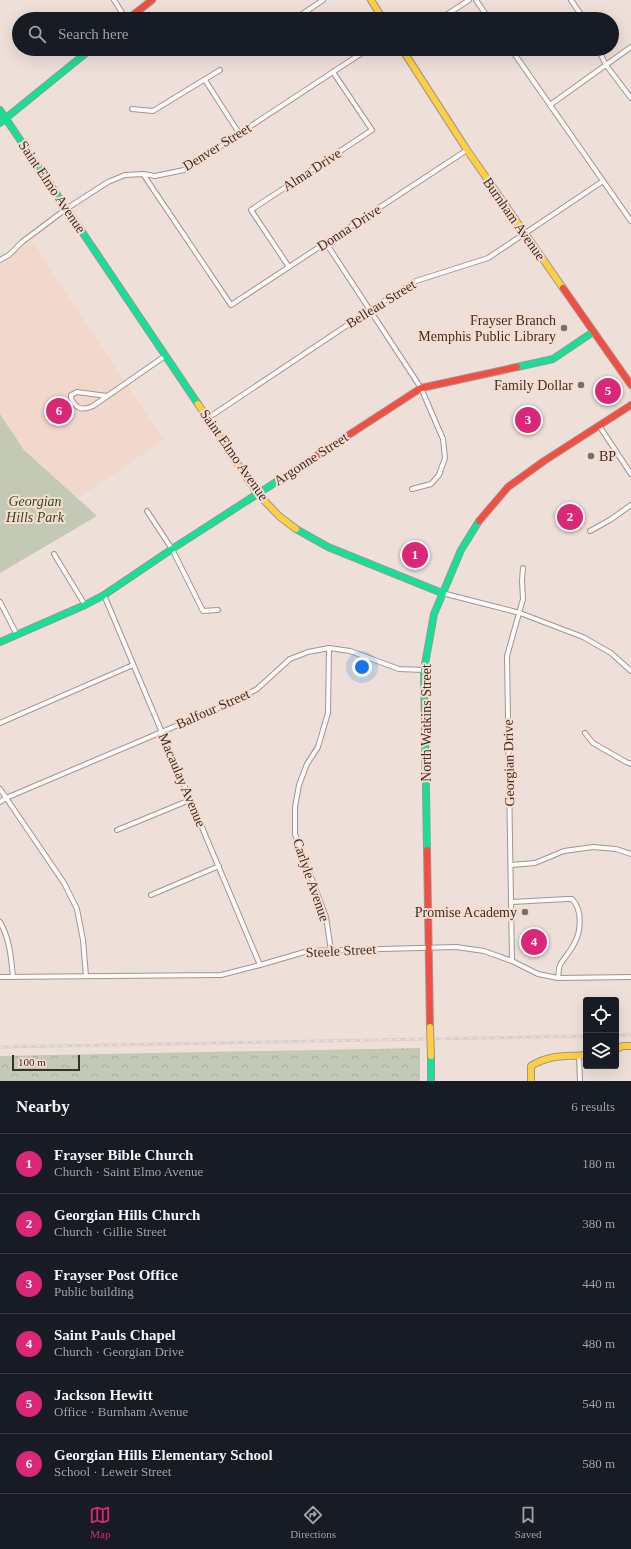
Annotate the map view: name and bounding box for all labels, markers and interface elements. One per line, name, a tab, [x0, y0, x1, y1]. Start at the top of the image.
search box	[12, 12, 619, 56]
icon: search	[26, 23, 48, 45]
text: Search here	[58, 26, 128, 42]
street label: Denver Street	[180, 120, 254, 174]
street label: Saint Elmo Avenue	[16, 138, 88, 236]
street label: Alma Drive	[280, 146, 344, 194]
street label: Burnham Avenue	[480, 175, 548, 263]
street label: Donna Drive	[314, 202, 384, 254]
street label: Belleau Street	[344, 277, 419, 331]
place label: Frayser Branch Memphis Public Library	[418, 313, 556, 344]
marker: Frayser Branch Memphis Public Library	[559, 323, 569, 333]
pin: 5	[595, 376, 621, 406]
place label: Family Dollar	[494, 378, 573, 393]
marker: Family Dollar	[576, 380, 586, 390]
pin: 6	[46, 396, 72, 426]
pin: 3	[515, 405, 541, 435]
street label: Saint Elmo Avenue	[197, 407, 271, 503]
street label: Argonne Street	[271, 430, 351, 488]
place label: BP	[599, 449, 616, 464]
marker: BP	[586, 451, 596, 461]
park label: Georgian Hills Park	[5, 494, 65, 525]
pin: 2	[557, 502, 583, 532]
pin: 1	[402, 540, 428, 570]
your location	[352, 657, 372, 677]
street label: North Watkins Street	[419, 664, 434, 782]
street label: Balfour Street	[174, 686, 252, 732]
street label: Georgian Drive	[501, 719, 517, 807]
street label: Macaulay Avenue	[155, 731, 209, 829]
street label: Carlyle Avenue	[290, 837, 332, 923]
place label: Promise Academy	[415, 905, 517, 920]
marker: Promise Academy	[520, 907, 530, 917]
pin: 4	[521, 927, 547, 957]
street label: Steele Street	[305, 942, 377, 960]
map controls	[583, 997, 619, 1069]
button: locate	[583, 997, 619, 1033]
button: layers	[583, 1033, 619, 1069]
scale bar	[12, 1053, 80, 1072]
text: 100 m	[18, 1056, 46, 1068]
text: Nearby	[16, 1097, 70, 1116]
text: 6 results	[571, 1099, 615, 1114]
text: Frayser Bible Church	[54, 1147, 193, 1163]
text: 1	[26, 1156, 32, 1171]
text: 180 m	[582, 1156, 615, 1171]
text: Church · Saint Elmo Avenue	[54, 1164, 203, 1179]
text: Georgian Hills Church	[54, 1207, 200, 1223]
text: 2	[26, 1216, 32, 1231]
text: 380 m	[582, 1216, 615, 1231]
text: Church · Gillie Street	[54, 1224, 166, 1239]
text: Frayser Post Office	[54, 1267, 178, 1283]
text: 3	[26, 1276, 32, 1291]
text: 440 m	[582, 1276, 615, 1291]
text: Public building	[54, 1284, 134, 1299]
text: Saint Pauls Chapel	[54, 1327, 176, 1343]
text: 4	[26, 1336, 32, 1351]
text: 480 m	[582, 1336, 615, 1351]
text: Church · Georgian Drive	[54, 1344, 184, 1359]
text: Jackson Hewitt	[54, 1387, 153, 1403]
text: 5	[26, 1396, 32, 1411]
text: 540 m	[582, 1396, 615, 1411]
text: Office · Burnham Avenue	[54, 1404, 188, 1419]
text: Georgian Hills Elementary School	[54, 1447, 273, 1463]
text: 6	[26, 1456, 32, 1471]
text: 580 m	[582, 1456, 615, 1471]
text: School · Leweir Street	[54, 1464, 171, 1479]
tab: Map	[89, 1504, 111, 1540]
tab: Directions	[290, 1504, 336, 1540]
tab: Saved	[515, 1504, 542, 1540]

